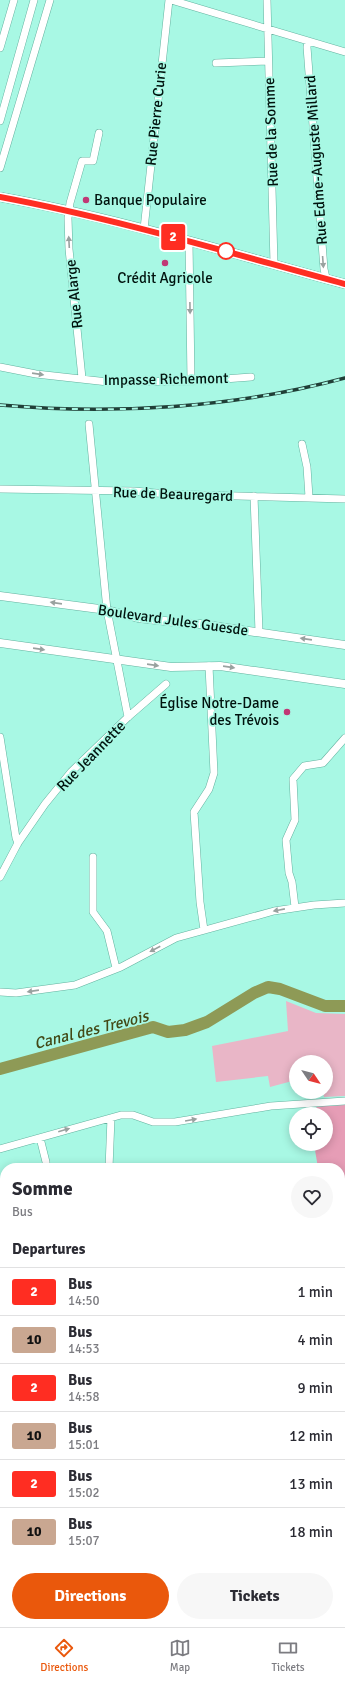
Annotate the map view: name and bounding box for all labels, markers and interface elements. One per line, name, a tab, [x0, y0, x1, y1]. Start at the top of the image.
street label: Rue Pierre Curie	[142, 61, 170, 167]
street label: Rue Edme-Auguste Millard	[301, 74, 331, 246]
street label: Rue de la Somme	[260, 77, 282, 187]
place label: Banque Populaire	[94, 191, 207, 209]
marker: Banque Populaire	[81, 195, 91, 205]
line badge: 2	[160, 224, 186, 250]
text: 2	[169, 228, 177, 245]
one-way arrow	[66, 235, 72, 248]
unlabelled marker	[217, 242, 235, 260]
one-way arrow	[320, 256, 327, 268]
street label: Rue Alarge	[61, 258, 87, 330]
marker: Crédit Agricole	[160, 258, 170, 268]
place label: Crédit Agricole	[117, 269, 213, 287]
one-way arrow	[186, 302, 193, 314]
street label: Impasse Richemont	[103, 369, 229, 389]
one-way arrow	[32, 371, 44, 377]
street label: Rue de Beauregard	[113, 483, 234, 505]
one-way arrow	[50, 600, 62, 606]
street label: Boulevard Jules Guesde	[97, 601, 249, 639]
one-way arrow	[300, 636, 312, 642]
one-way arrow	[33, 646, 45, 652]
one-way arrow	[147, 662, 159, 668]
one-way arrow	[223, 664, 235, 670]
place label: Église Notre-Dame des Trévois	[159, 693, 279, 729]
marker: Église Notre-Dame des Trévois	[282, 707, 292, 717]
street label: Rue Jeannette	[53, 717, 129, 795]
one-way arrow	[272, 908, 285, 914]
one-way arrow	[149, 946, 161, 952]
one-way arrow	[27, 988, 39, 994]
water label: Canal des Trevois	[32, 1006, 152, 1054]
north arrow	[289, 1055, 333, 1099]
map controls	[289, 1055, 333, 1151]
button: locate	[289, 1107, 333, 1151]
one-way arrow	[185, 1117, 197, 1123]
one-way arrow	[59, 1127, 71, 1133]
button: heart	[291, 1176, 333, 1218]
text: Somme	[12, 1177, 73, 1201]
text: Bus	[12, 1204, 33, 1220]
text: Departures	[12, 1240, 85, 1258]
text: Bus	[68, 1275, 92, 1293]
text: 2	[30, 1283, 38, 1300]
text: 1 min	[297, 1283, 333, 1301]
text: 14:50	[68, 1293, 100, 1309]
text: Bus	[68, 1323, 92, 1341]
text: 10	[26, 1331, 42, 1348]
text: 4 min	[297, 1331, 333, 1349]
text: 14:53	[68, 1341, 100, 1357]
text: Bus	[68, 1371, 92, 1389]
text: 2	[30, 1379, 38, 1396]
text: 9 min	[297, 1379, 333, 1397]
text: 14:58	[68, 1389, 100, 1405]
text: Bus	[68, 1419, 92, 1437]
text: 10	[26, 1427, 42, 1444]
text: 12 min	[289, 1427, 333, 1445]
text: 15:01	[68, 1437, 100, 1453]
text: Bus	[68, 1467, 92, 1485]
text: 2	[30, 1475, 38, 1492]
text: 13 min	[289, 1475, 333, 1493]
text: 15:02	[68, 1485, 100, 1501]
text: Bus	[68, 1515, 92, 1533]
text: 10	[26, 1523, 42, 1540]
text: 18 min	[289, 1523, 333, 1541]
text: 15:07	[68, 1533, 100, 1549]
button: Directions	[12, 1573, 169, 1619]
button: Tickets	[177, 1573, 333, 1619]
tab: Directions	[40, 1637, 88, 1674]
tab: Map	[169, 1637, 191, 1674]
tab: Tickets	[272, 1637, 305, 1674]

